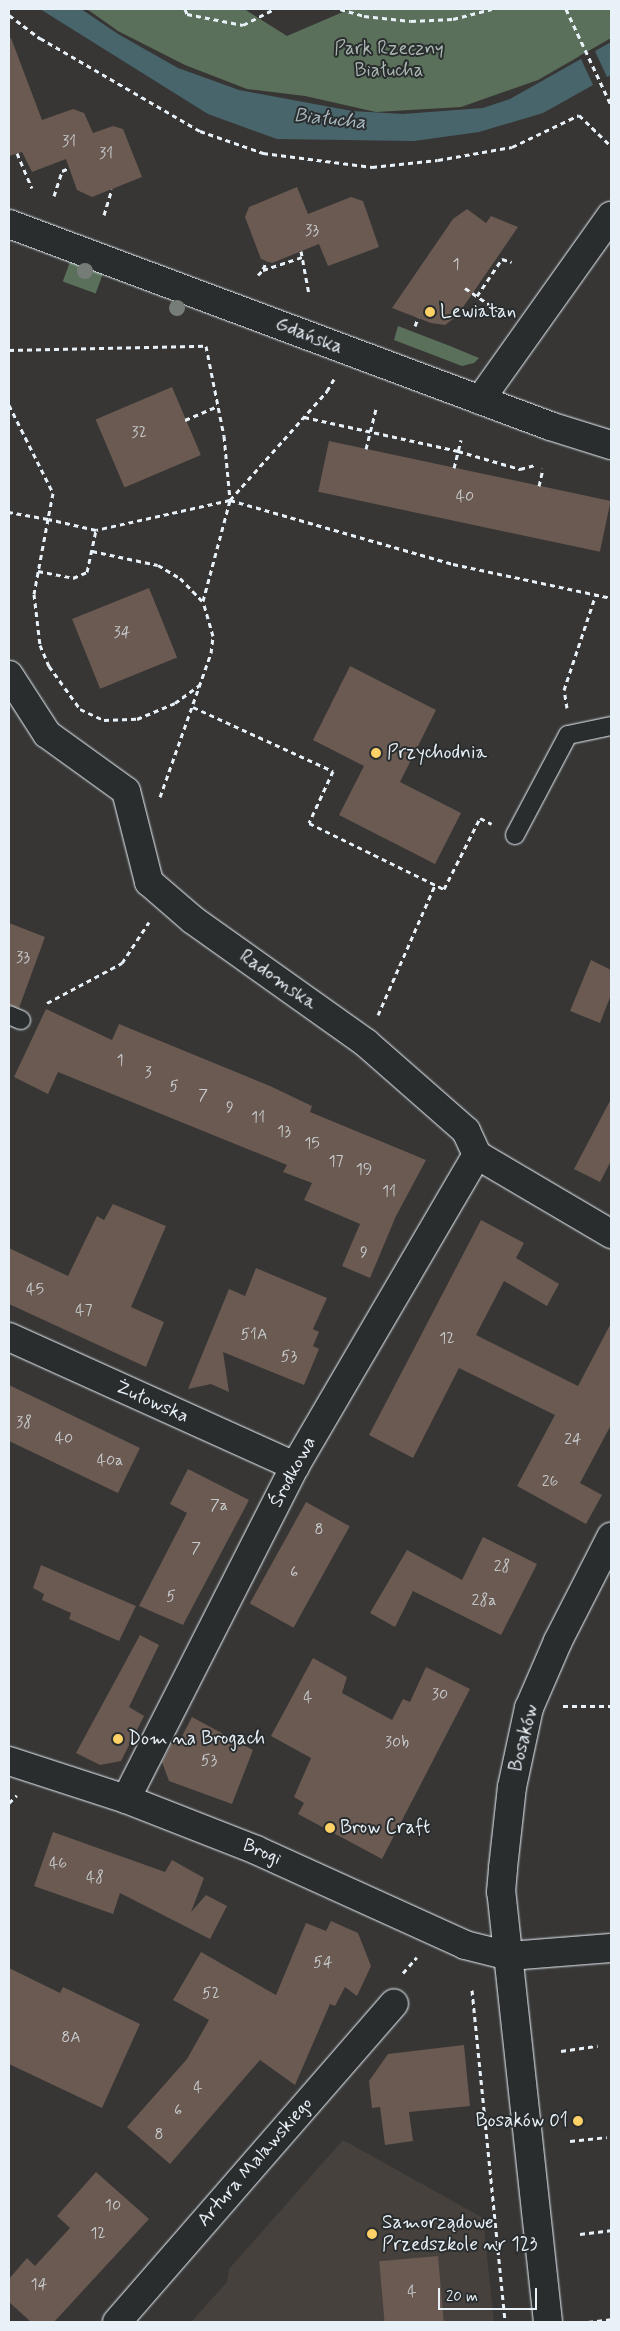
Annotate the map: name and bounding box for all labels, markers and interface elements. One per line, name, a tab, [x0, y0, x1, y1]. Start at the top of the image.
park label: Park Rzeczny Białucha	[334, 38, 444, 82]
water label: Białucha	[293, 103, 367, 135]
house number: 31	[62, 132, 76, 152]
house number: 31	[99, 144, 113, 164]
house number: 33	[305, 221, 319, 241]
house number: 1	[452, 255, 460, 275]
place label: Lewiatan	[440, 301, 516, 323]
marker: Lewiatan	[424, 306, 436, 318]
street label: Gdańska	[272, 313, 346, 359]
house number: 32	[131, 423, 147, 443]
house number: 40	[456, 487, 474, 507]
house number: 34	[114, 623, 130, 643]
place label: Przychodnia	[387, 742, 487, 764]
marker: Przychodnia	[369, 746, 383, 760]
street label: Radomska	[235, 945, 321, 1015]
house number: 33	[16, 948, 30, 968]
house number: 1	[116, 1051, 124, 1071]
house number: 3	[144, 1063, 152, 1083]
house number: 5	[169, 1077, 179, 1097]
house number: 7	[198, 1086, 208, 1106]
house number: 9	[226, 1098, 234, 1118]
house number: 11	[251, 1108, 265, 1128]
house number: 13	[277, 1122, 291, 1142]
house number: 15	[304, 1134, 320, 1154]
house number: 17	[328, 1152, 344, 1172]
house number: 19	[356, 1160, 372, 1180]
house number: 11	[382, 1182, 396, 1202]
house number: 9	[360, 1243, 368, 1263]
house number: 45	[26, 1280, 44, 1300]
house number: 47	[75, 1301, 93, 1321]
house number: 51A	[241, 1325, 267, 1345]
house number: 12	[439, 1329, 455, 1349]
house number: 53	[281, 1347, 297, 1367]
street label: Żułowska	[112, 1376, 192, 1428]
house number: 38	[16, 1413, 32, 1433]
house number: 40	[55, 1429, 73, 1449]
house number: 24	[564, 1430, 582, 1450]
street label: Środkowa	[265, 1433, 321, 1511]
house number: 40a	[97, 1451, 123, 1471]
house number: 26	[542, 1472, 558, 1492]
house number: 7a	[210, 1496, 228, 1516]
house number: 8	[314, 1520, 324, 1540]
house number: 7	[191, 1539, 201, 1559]
house number: 28	[494, 1557, 510, 1577]
house number: 6	[290, 1563, 298, 1583]
house number: 5	[166, 1587, 176, 1607]
house number: 28a	[472, 1591, 496, 1611]
house number: 30	[432, 1685, 448, 1705]
house number: 4	[303, 1688, 313, 1708]
street label: Bosaków	[505, 1702, 543, 1774]
place label: Dom na Brogach	[128, 1728, 261, 1750]
marker: Dom na Brogach	[112, 1733, 124, 1745]
house number: 30b	[385, 1733, 409, 1753]
house number: 53	[201, 1751, 217, 1771]
place label: Brow Craft	[340, 1817, 435, 1839]
marker: Brow Craft	[324, 1822, 336, 1834]
street label: Brogi	[239, 1834, 285, 1870]
house number: 46	[49, 1854, 67, 1874]
house number: 48	[86, 1868, 104, 1888]
house number: 54	[313, 1953, 333, 1973]
house number: 52	[202, 1984, 220, 2004]
house number: 8A	[61, 2028, 81, 2048]
house number: 4	[193, 2078, 203, 2098]
street label: Artura Malawskiego	[191, 2091, 319, 2233]
house number: 6	[174, 2101, 182, 2121]
place label: Bosaków 01	[475, 2110, 568, 2132]
marker: Bosaków 01	[572, 2115, 584, 2127]
house number: 8	[154, 2125, 164, 2145]
house number: 10	[105, 2196, 121, 2216]
place label: Samorządowe Przedszkole nr 123	[382, 2212, 532, 2256]
house number: 12	[90, 2224, 106, 2244]
marker: Samorządowe Przedszkole nr 123	[366, 2228, 378, 2240]
house number: 14	[31, 2275, 47, 2295]
scale bar	[440, 2278, 539, 2310]
house number: 4	[407, 2282, 417, 2302]
text: 20 m	[446, 2287, 478, 2307]

